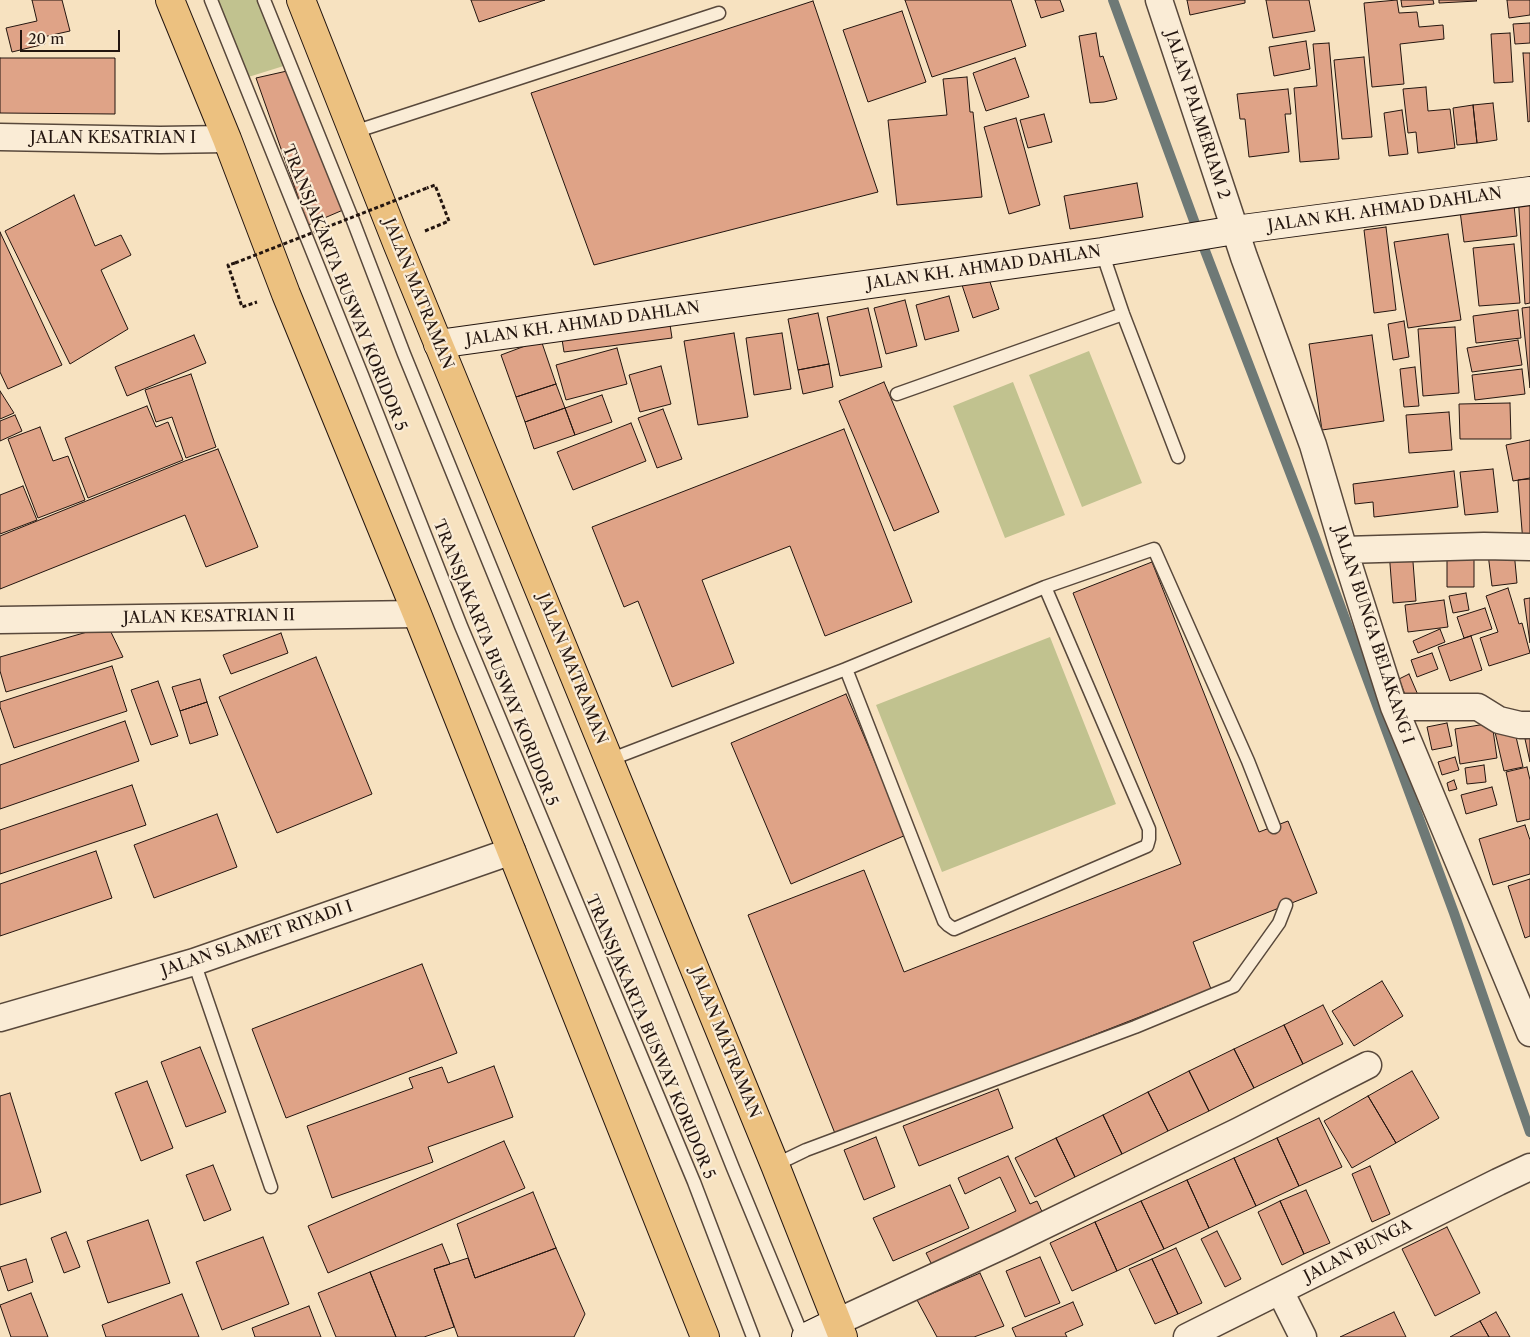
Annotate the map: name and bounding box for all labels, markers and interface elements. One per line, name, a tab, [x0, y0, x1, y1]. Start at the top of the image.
scale bar	[22, 20, 122, 52]
street label: JALAN PALMERIAM 2	[1161, 28, 1233, 202]
text: 20 m	[28, 29, 64, 48]
street label: JALAN KESATRIAN I	[30, 128, 196, 148]
street label: TRANSJAKARTA BUSWAY KORIDOR 5	[278, 142, 410, 434]
street label: JALAN KH. AHMAD DAHLAN	[1267, 184, 1503, 236]
street label: JALAN MATRAMAN	[379, 216, 457, 372]
street label: JALAN KH. AHMAD DAHLAN	[866, 242, 1102, 294]
street label: JALAN KH. AHMAD DAHLAN	[465, 298, 701, 350]
street label: TRANSJAKARTA BUSWAY KORIDOR 5	[429, 517, 561, 809]
street label: JALAN BUNGA BELAKANG I	[1329, 524, 1417, 746]
street label: JALAN MATRAMAN	[533, 591, 611, 747]
street label: JALAN KESATRIAN II	[123, 606, 295, 628]
street label: TRANSJAKARTA BUSWAY KORIDOR 5	[581, 892, 719, 1182]
street label: JALAN SLAMET RIYADI I	[159, 897, 355, 981]
street label: JALAN MATRAMAN	[686, 965, 764, 1121]
street label: JALAN BUNGA	[1301, 1216, 1415, 1286]

